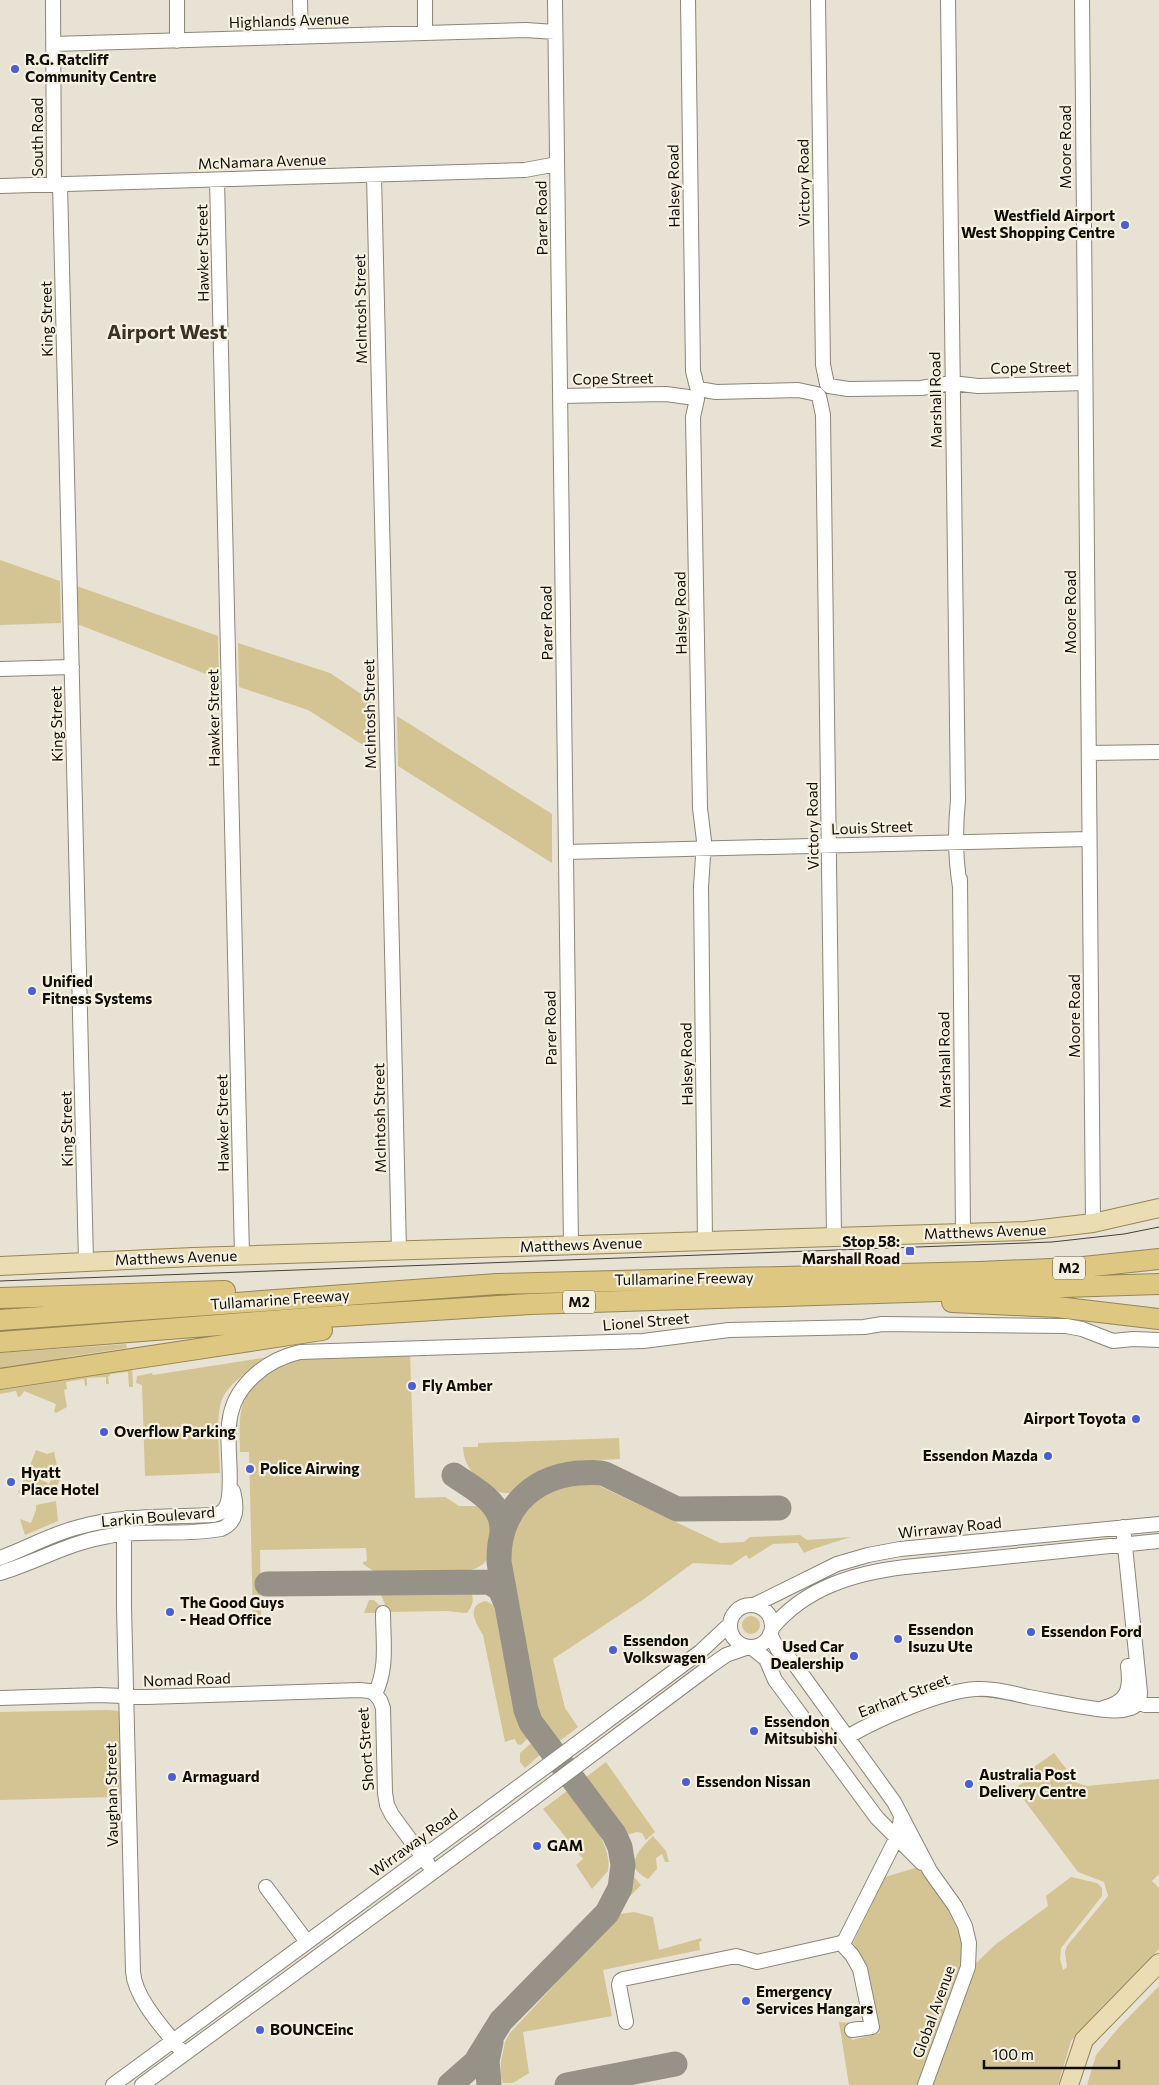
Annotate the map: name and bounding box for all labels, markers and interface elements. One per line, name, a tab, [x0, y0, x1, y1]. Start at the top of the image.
street label: Highlands Avenue	[228, 9, 350, 31]
place label: R.G. Ratcliff Community Centre	[25, 50, 156, 85]
marker: R.G. Ratcliff Community Centre	[9, 63, 21, 75]
street label: South Road	[28, 98, 46, 176]
street label: Moore Road	[1056, 105, 1074, 189]
street label: Victory Road	[793, 139, 813, 227]
street label: Halsey Road	[663, 144, 683, 228]
street label: McNamara Avenue	[197, 150, 327, 172]
street label: Parer Road	[531, 180, 551, 256]
street label: Hawker Street	[192, 204, 212, 302]
place label: Westfield Airport West Shopping Centre	[961, 206, 1115, 241]
marker: Westfield Airport West Shopping Centre	[1119, 219, 1131, 231]
street label: McIntosh Street	[350, 254, 370, 364]
street label: King Street	[36, 281, 56, 357]
district label: Airport West	[107, 319, 227, 343]
street label: Marshall Road	[925, 352, 945, 448]
street label: Cope Street	[990, 357, 1072, 377]
street label: Cope Street	[572, 368, 654, 388]
street label: Moore Road	[1061, 570, 1079, 654]
street label: Halsey Road	[670, 571, 690, 655]
street label: Parer Road	[536, 585, 556, 661]
street label: McIntosh Street	[359, 659, 379, 769]
street label: Hawker Street	[203, 669, 223, 767]
street label: King Street	[46, 686, 66, 762]
street label: Victory Road	[802, 782, 822, 870]
street label: Louis Street	[831, 817, 913, 837]
place label: Unified Fitness Systems	[42, 972, 152, 1007]
street label: Moore Road	[1065, 974, 1083, 1058]
marker: Unified Fitness Systems	[26, 985, 38, 997]
street label: Parer Road	[540, 990, 560, 1066]
street label: Marshall Road	[934, 1012, 954, 1108]
street label: Halsey Road	[676, 1022, 696, 1106]
street label: McIntosh Street	[369, 1063, 389, 1173]
street label: Hawker Street	[212, 1074, 232, 1172]
street label: King Street	[56, 1091, 76, 1167]
street label: Matthews Avenue	[924, 1220, 1046, 1242]
place label: Stop 58: Marshall Road	[802, 1232, 900, 1267]
street label: Matthews Avenue	[520, 1233, 642, 1255]
marker: Stop 58: Marshall Road	[904, 1245, 916, 1257]
street label: Matthews Avenue	[115, 1246, 237, 1268]
road number: M2	[1053, 1256, 1085, 1280]
street label: Tullamarine Freeway	[614, 1268, 754, 1288]
street label: Tullamarine Freeway	[210, 1285, 350, 1313]
road number: M2	[563, 1290, 595, 1314]
street label: Lionel Street	[602, 1308, 690, 1334]
place label: Fly Amber	[422, 1376, 493, 1394]
marker: Fly Amber	[406, 1380, 418, 1392]
place label: Airport Toyota	[1023, 1409, 1126, 1427]
marker: Airport Toyota	[1130, 1413, 1142, 1425]
place label: Overflow Parking	[114, 1422, 236, 1440]
marker: Overflow Parking	[98, 1426, 110, 1438]
place label: Essendon Mazda	[923, 1446, 1038, 1464]
marker: Essendon Mazda	[1042, 1450, 1054, 1462]
place label: Police Airwing	[260, 1459, 359, 1477]
place label: Hyatt Place Hotel	[21, 1463, 99, 1498]
marker: Police Airwing	[244, 1463, 256, 1475]
marker: Hyatt Place Hotel	[5, 1476, 17, 1488]
street label: Larkin Boulevard	[100, 1502, 216, 1530]
street label: Wirraway Road	[897, 1513, 1002, 1541]
place label: The Good Guys - Head Office	[180, 1593, 284, 1628]
marker: The Good Guys - Head Office	[164, 1606, 176, 1618]
place label: Essendon Isuzu Ute	[908, 1620, 974, 1655]
place label: Essendon Ford	[1041, 1622, 1142, 1640]
marker: Essendon Ford	[1025, 1626, 1037, 1638]
place label: Essendon Volkswagen	[623, 1631, 706, 1666]
marker: Essendon Isuzu Ute	[892, 1633, 904, 1645]
place label: Used Car Dealership	[771, 1637, 844, 1672]
marker: Essendon Volkswagen	[607, 1644, 619, 1656]
marker: Used Car Dealership	[848, 1650, 860, 1662]
street label: Nomad Road	[143, 1668, 231, 1690]
street label: Earhart Street	[855, 1669, 952, 1721]
street label: Short Street	[353, 1707, 377, 1791]
place label: Essendon Mitsubishi	[764, 1712, 837, 1747]
marker: Essendon Mitsubishi	[748, 1725, 760, 1737]
street label: Vaughan Street	[101, 1743, 121, 1847]
place label: Australia Post Delivery Centre	[979, 1765, 1086, 1800]
place label: Armaguard	[182, 1767, 259, 1785]
marker: Armaguard	[166, 1771, 178, 1783]
place label: Essendon Nissan	[696, 1772, 811, 1790]
marker: Essendon Nissan	[680, 1776, 692, 1788]
marker: Australia Post Delivery Centre	[963, 1778, 975, 1790]
street label: Wirraway Road	[366, 1804, 461, 1880]
place label: GAM	[547, 1836, 583, 1854]
marker: GAM	[531, 1840, 543, 1852]
street label: Global Avenue	[908, 1963, 958, 2060]
place label: Emergency Services Hangars	[756, 1982, 873, 2017]
marker: Emergency Services Hangars	[740, 1995, 752, 2007]
place label: BOUNCEinc	[270, 2020, 354, 2038]
marker: BOUNCEinc	[254, 2024, 266, 2036]
scale bar	[984, 2038, 1119, 2070]
text: 100 m	[992, 2045, 1034, 2063]

